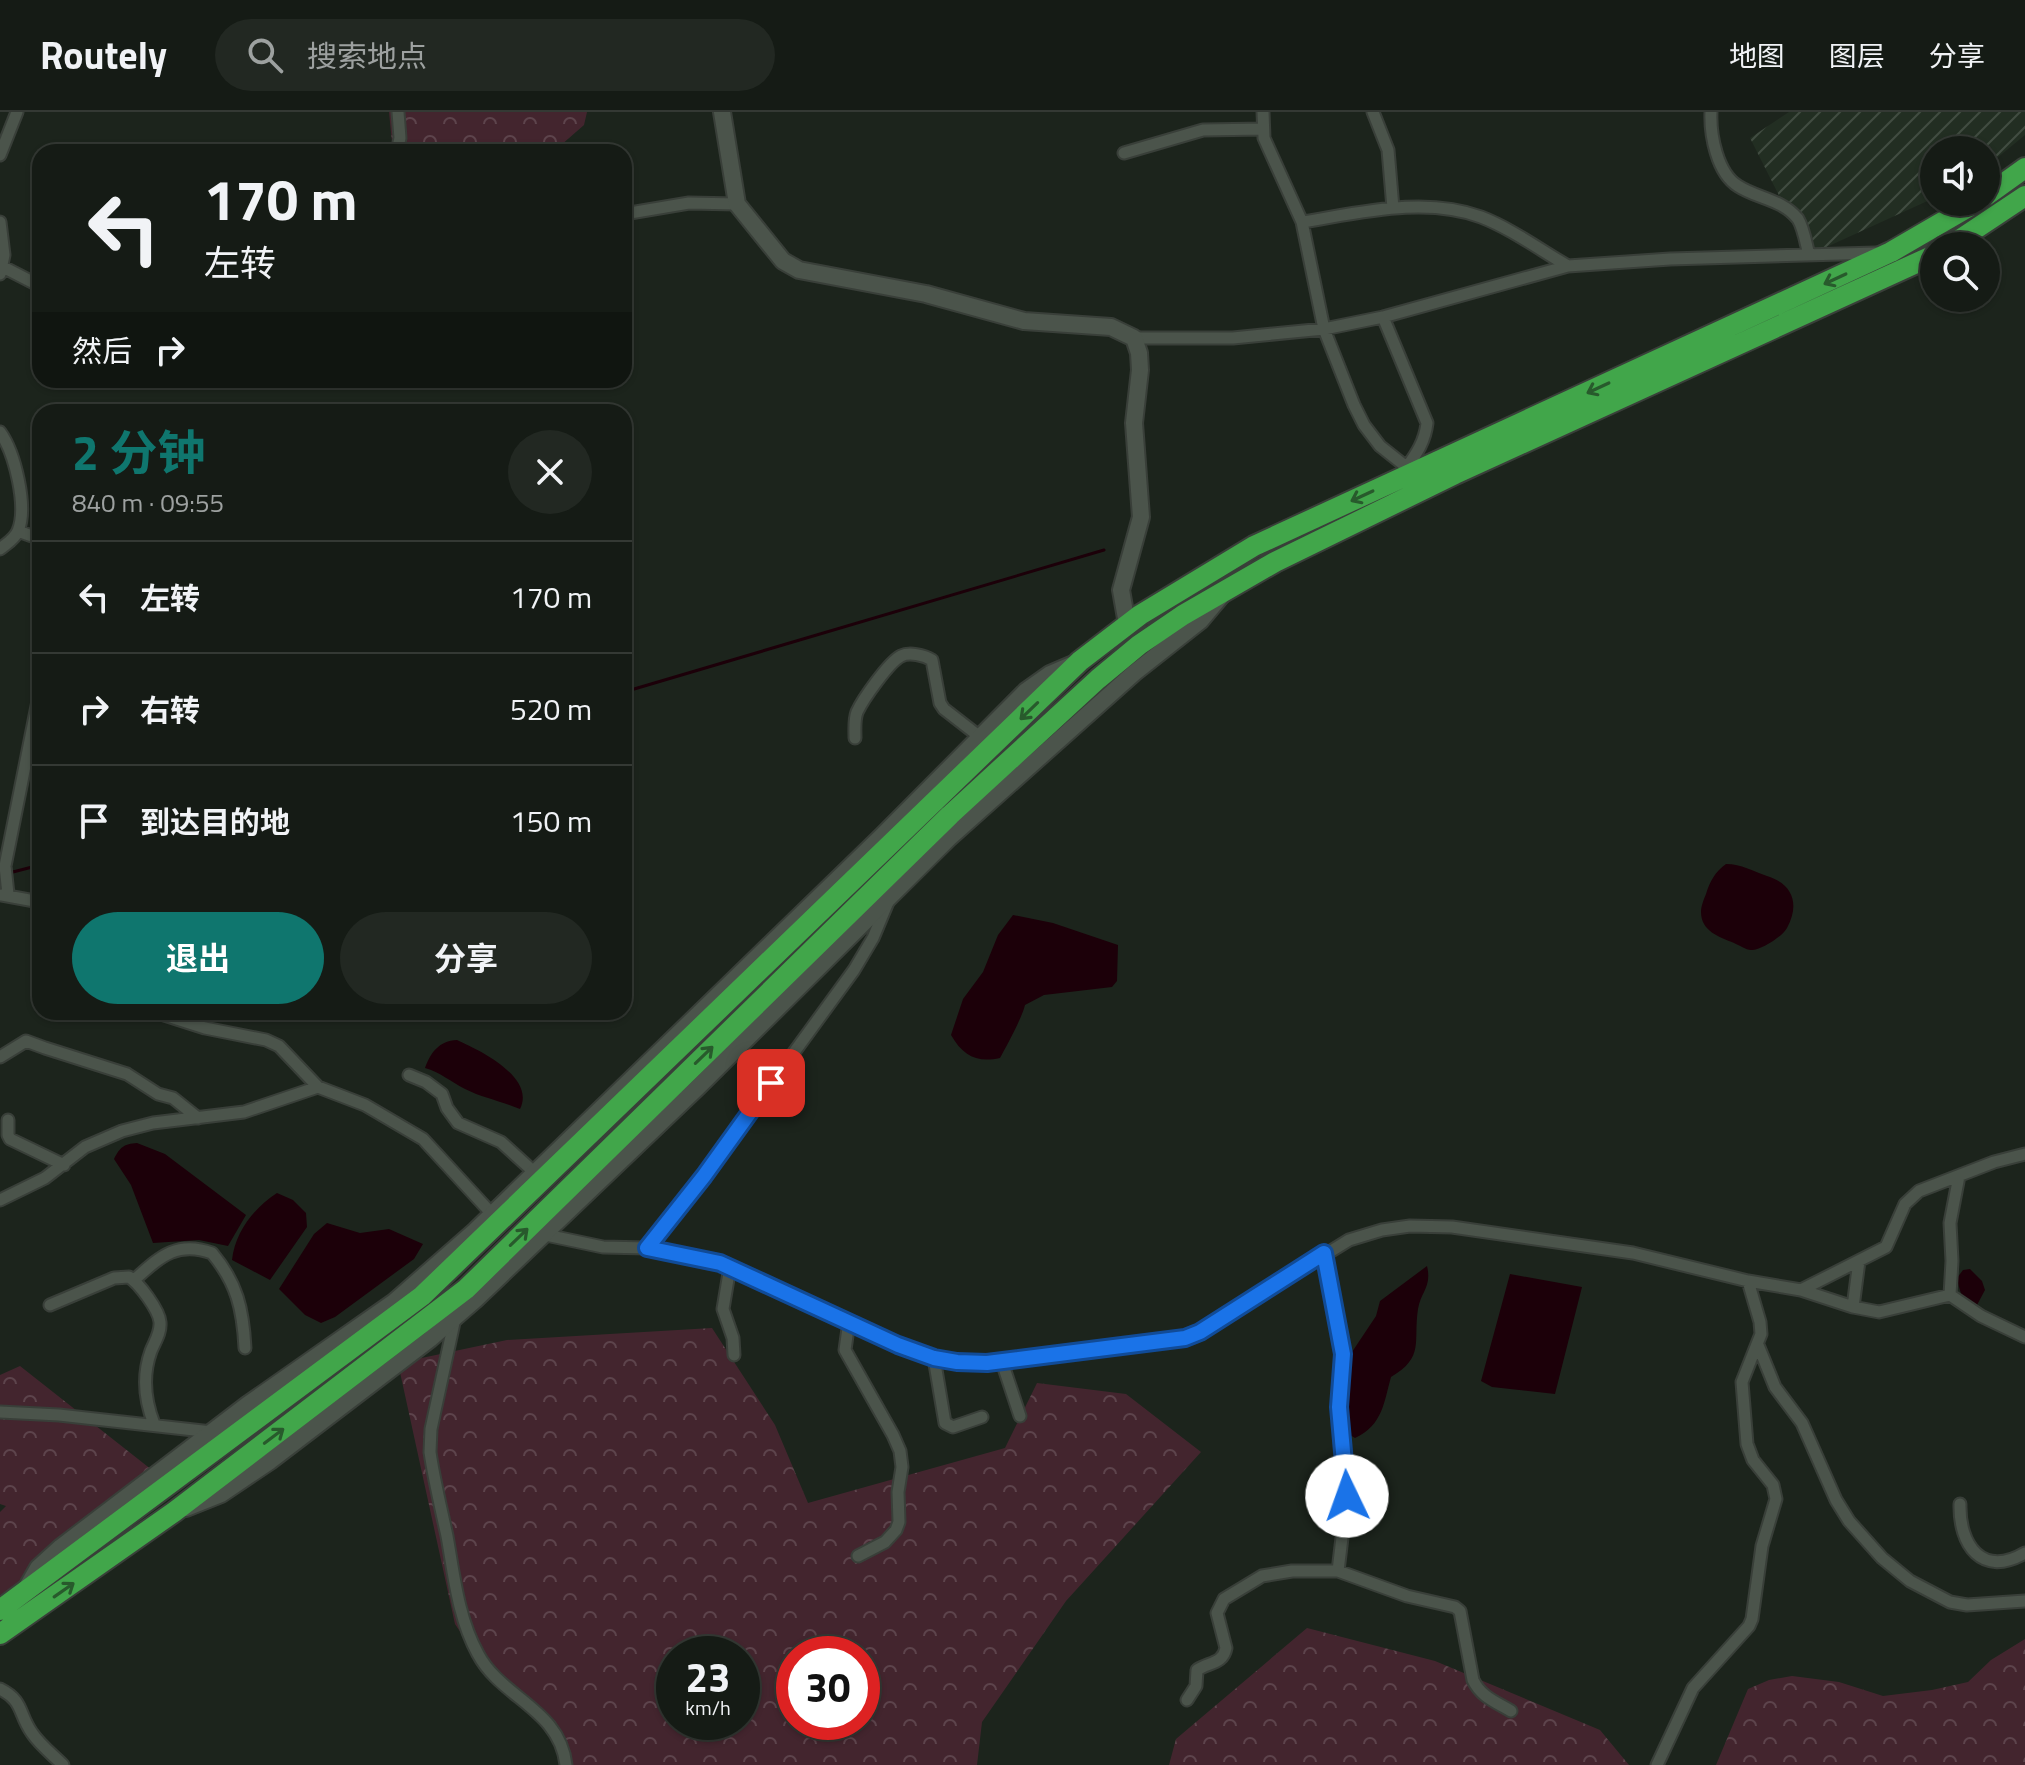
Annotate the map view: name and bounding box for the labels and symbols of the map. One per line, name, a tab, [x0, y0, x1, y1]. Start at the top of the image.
one-way arrow	[1823, 272, 1847, 287]
one-way arrow	[1587, 381, 1611, 396]
one-way arrow	[1350, 489, 1374, 504]
one-way arrow	[1019, 702, 1039, 721]
one-way arrow	[694, 1046, 713, 1065]
pin	[737, 1049, 805, 1117]
one-way arrow	[509, 1228, 528, 1247]
one-way arrow	[263, 1428, 284, 1445]
position arrow	[1305, 1454, 1389, 1538]
one-way arrow	[52, 1582, 74, 1598]
speed limit sign: 30	[776, 1636, 880, 1740]

